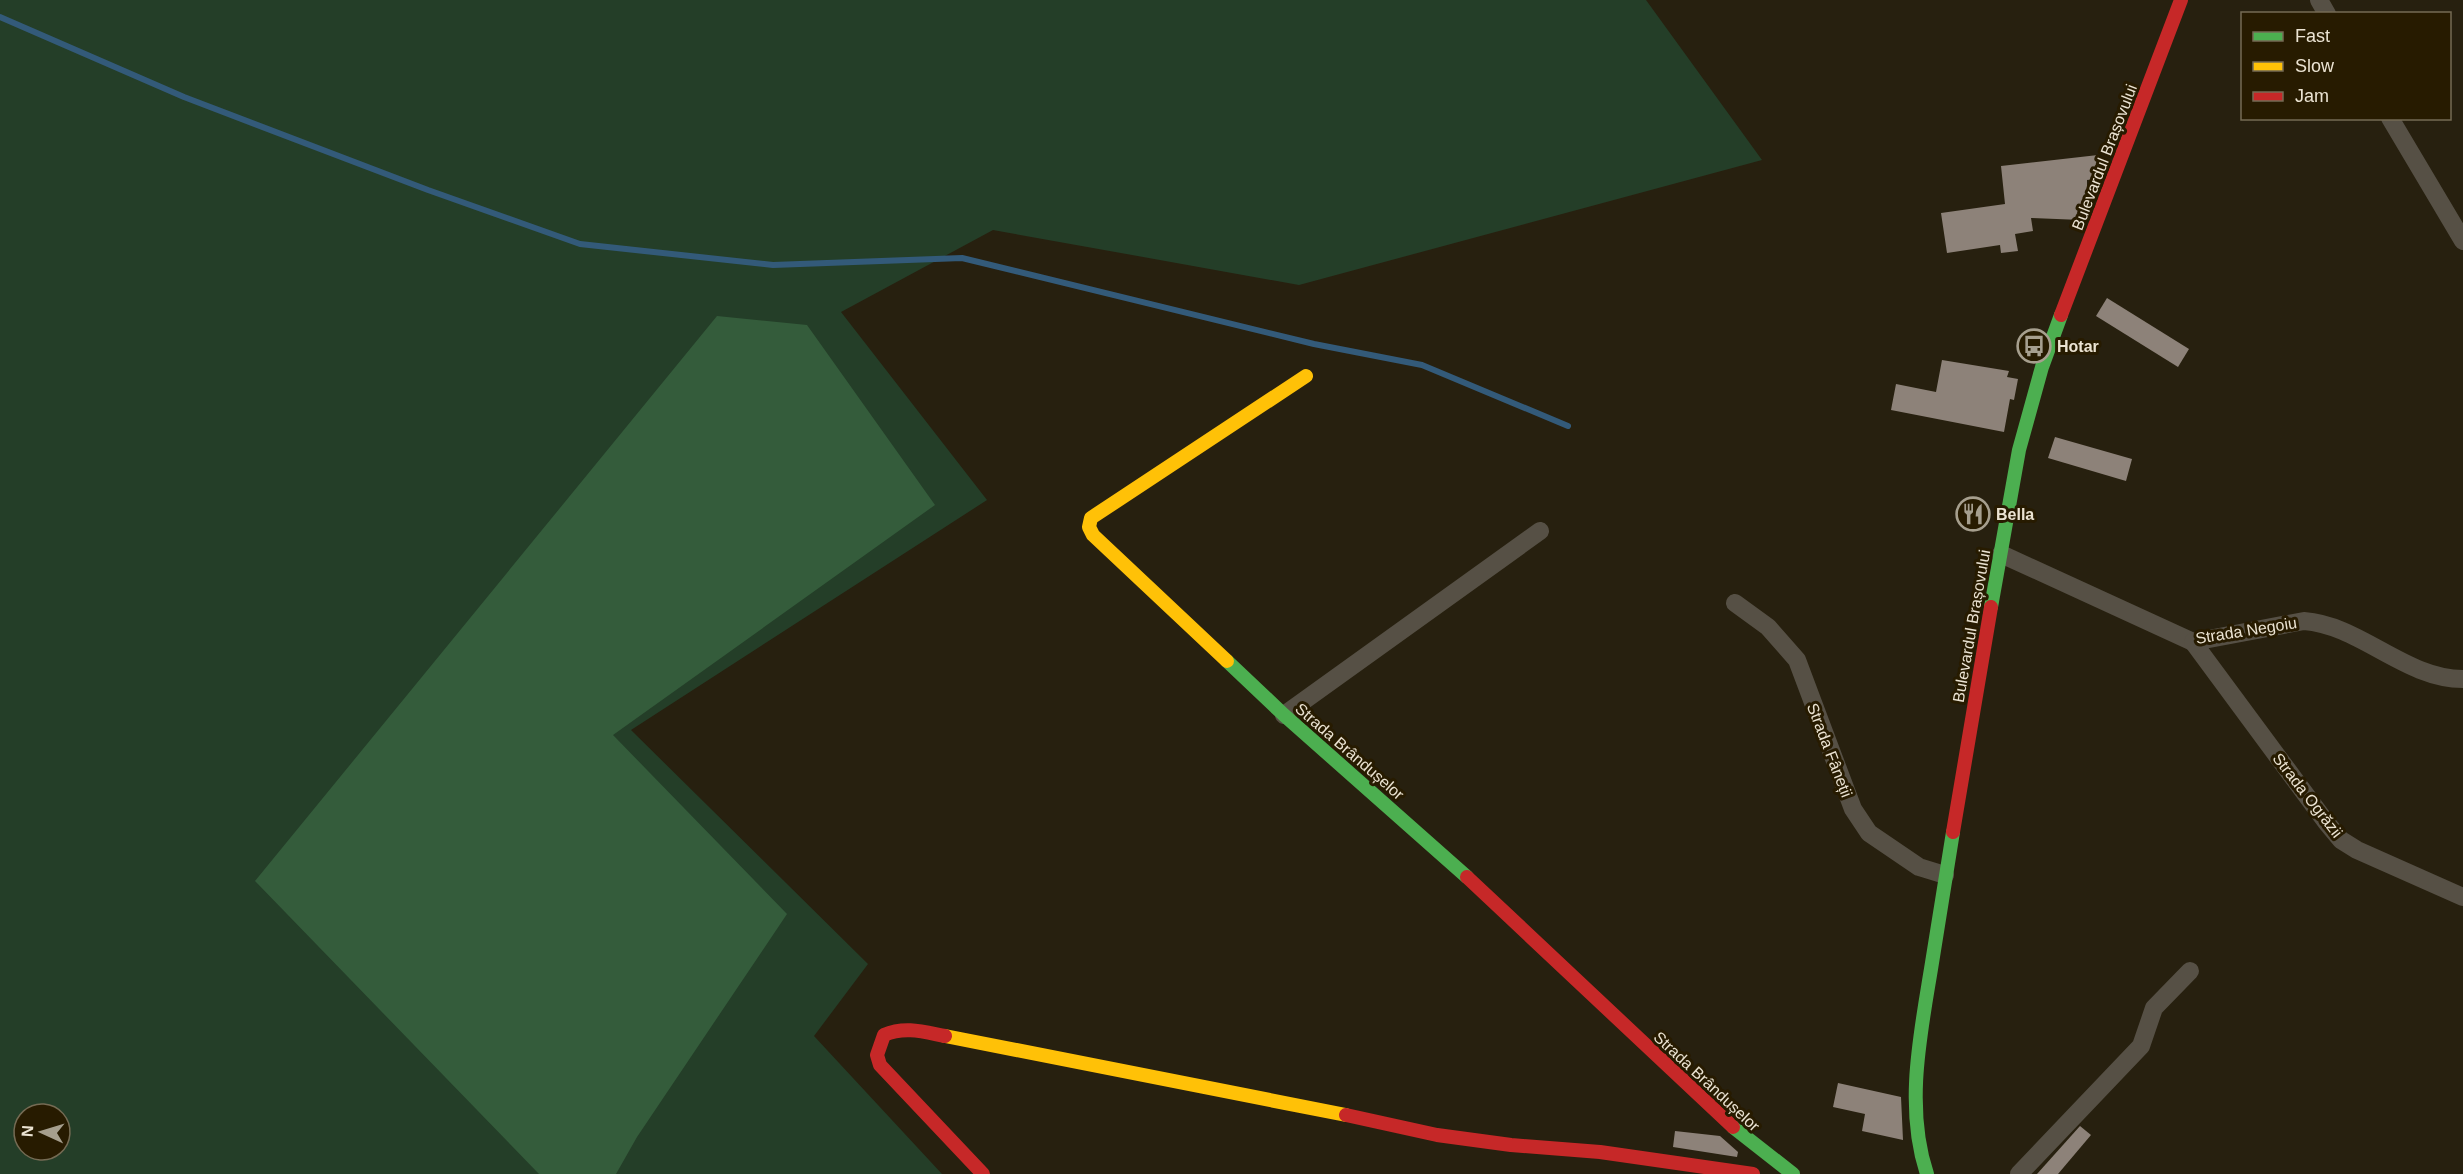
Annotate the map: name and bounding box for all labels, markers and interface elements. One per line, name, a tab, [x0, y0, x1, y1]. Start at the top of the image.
legend	[2241, 12, 2451, 120]
text: Fast	[2295, 26, 2330, 46]
text: Slow	[2295, 56, 2335, 76]
street label: Bulevardul Brașovului	[2069, 82, 2140, 232]
text: Jam	[2295, 86, 2329, 106]
bus stop icon: Hotar	[2016, 328, 2052, 364]
place label: Hotar	[2057, 338, 2099, 355]
restaurant icon: Bella	[1955, 496, 1991, 532]
place label: Bella	[1996, 506, 2034, 523]
street label: Bulevardul Brașovului	[1950, 548, 1993, 704]
street label: Strada Negoiu	[2194, 614, 2298, 647]
street label: Strada Brândușelor	[1292, 700, 1408, 803]
street label: Strada Fâneții	[1804, 701, 1855, 800]
street label: Strada Ogrăzii	[2269, 750, 2346, 841]
street label: Strada Brândușelor	[1650, 1028, 1763, 1135]
north arrow	[12, 1102, 72, 1162]
text: N	[19, 1125, 36, 1137]

